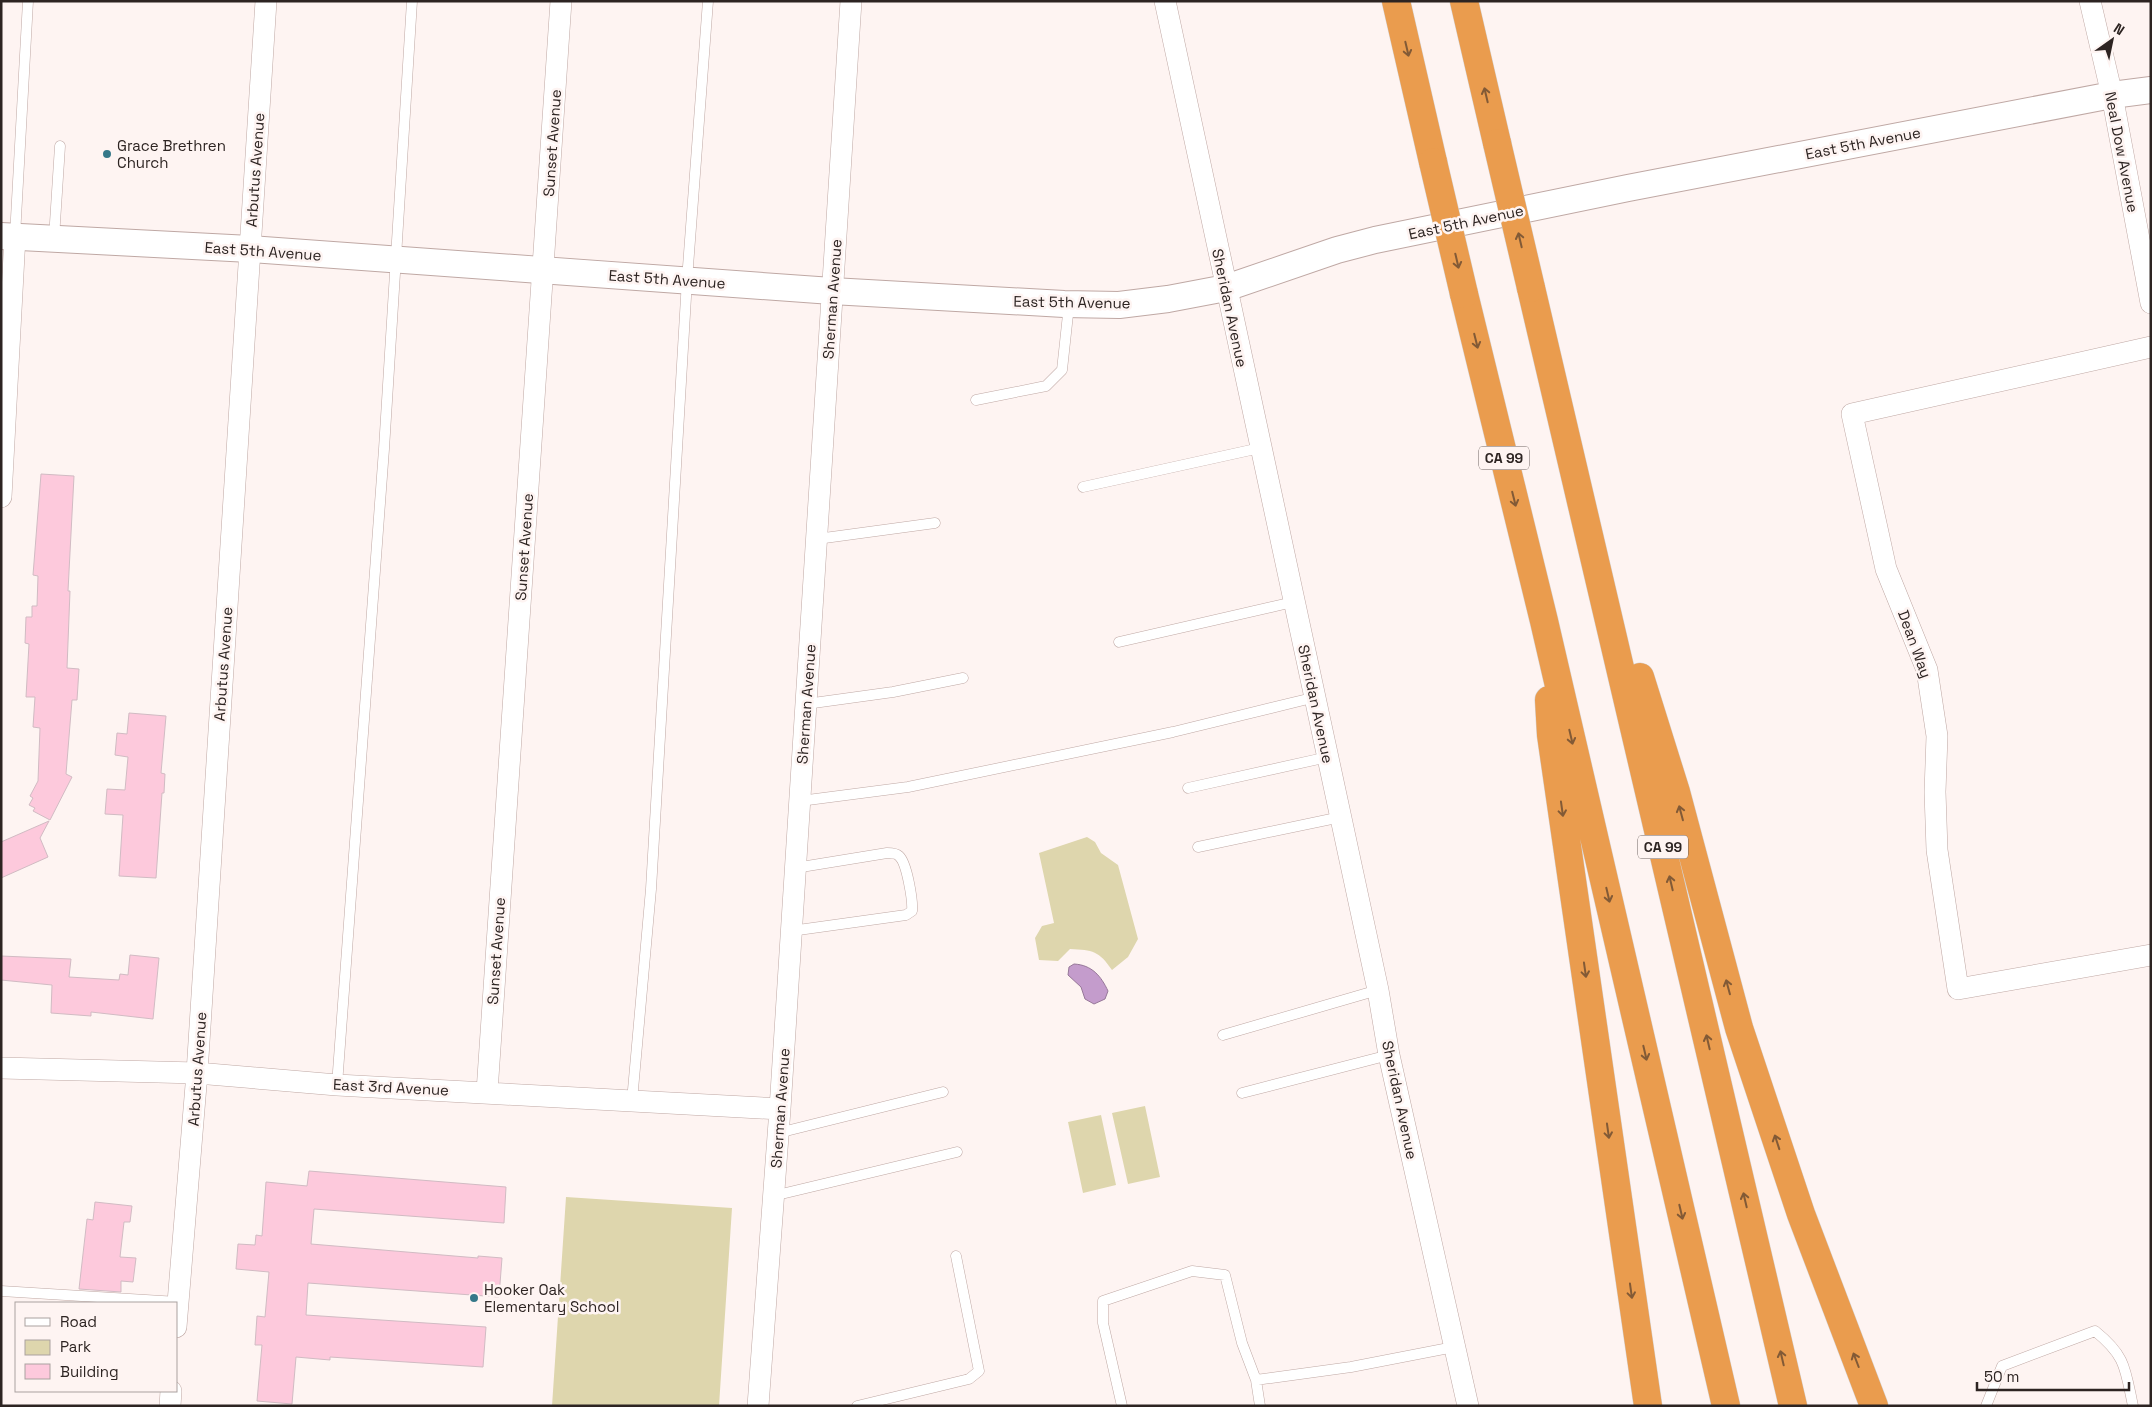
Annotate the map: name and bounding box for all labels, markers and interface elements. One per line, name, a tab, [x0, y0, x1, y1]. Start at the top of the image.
north arrow	[2087, 15, 2137, 65]
text: N	[2110, 19, 2128, 39]
one-way arrow	[1403, 40, 1412, 56]
one-way arrow	[1481, 88, 1490, 104]
street label: Sunset Avenue	[539, 89, 565, 197]
street label: Neal Dow Avenue	[2101, 90, 2143, 214]
street label: Arbutus Avenue	[242, 112, 268, 228]
street label: East 5th Avenue	[1804, 122, 1922, 164]
place label: Grace Brethren Church	[117, 136, 226, 172]
marker: Grace Brethren Church	[101, 148, 113, 160]
street label: East 5th Avenue	[1407, 200, 1525, 243]
one-way arrow	[1515, 233, 1524, 249]
street label: East 5th Avenue	[204, 237, 322, 265]
street label: Sherman Avenue	[818, 238, 846, 360]
street label: Sheridan Avenue	[1208, 247, 1252, 369]
one-way arrow	[1453, 253, 1462, 269]
street label: East 5th Avenue	[608, 265, 726, 293]
street label: East 5th Avenue	[1013, 291, 1131, 313]
one-way arrow	[1472, 333, 1481, 349]
road number: CA 99	[1479, 446, 1529, 469]
one-way arrow	[1510, 491, 1519, 507]
street label: Sunset Avenue	[511, 493, 537, 601]
street label: Arbutus Avenue	[210, 606, 236, 722]
street label: Dean Way	[1894, 607, 1936, 681]
street label: Sherman Avenue	[792, 643, 820, 765]
street label: Sheridan Avenue	[1294, 643, 1338, 765]
one-way arrow	[1567, 728, 1576, 744]
one-way arrow	[1557, 801, 1567, 817]
one-way arrow	[1676, 805, 1686, 821]
road number: CA 99	[1638, 836, 1688, 859]
one-way arrow	[1666, 876, 1675, 892]
one-way arrow	[1604, 887, 1613, 903]
street label: Sunset Avenue	[483, 897, 509, 1005]
one-way arrow	[1580, 961, 1590, 977]
one-way arrow	[1723, 979, 1732, 995]
street label: Arbutus Avenue	[184, 1011, 210, 1127]
one-way arrow	[1703, 1034, 1712, 1050]
street label: Sheridan Avenue	[1378, 1039, 1422, 1161]
one-way arrow	[1641, 1045, 1650, 1061]
street label: Sherman Avenue	[766, 1047, 794, 1169]
street label: East 3rd Avenue	[332, 1074, 450, 1100]
one-way arrow	[1603, 1122, 1613, 1138]
one-way arrow	[1772, 1134, 1781, 1150]
one-way arrow	[1740, 1192, 1749, 1208]
one-way arrow	[1677, 1203, 1686, 1219]
place label: Hooker Oak Elementary School	[484, 1280, 620, 1316]
one-way arrow	[1627, 1283, 1637, 1299]
marker: Hooker Oak Elementary School	[468, 1292, 480, 1304]
legend	[15, 1302, 178, 1392]
text: Road	[60, 1312, 97, 1331]
text: Park	[60, 1337, 91, 1356]
one-way arrow	[1777, 1351, 1786, 1367]
one-way arrow	[1851, 1353, 1861, 1368]
scale bar	[1977, 1360, 2130, 1392]
text: Building	[60, 1362, 119, 1381]
text: 50 m	[1984, 1367, 2019, 1386]

